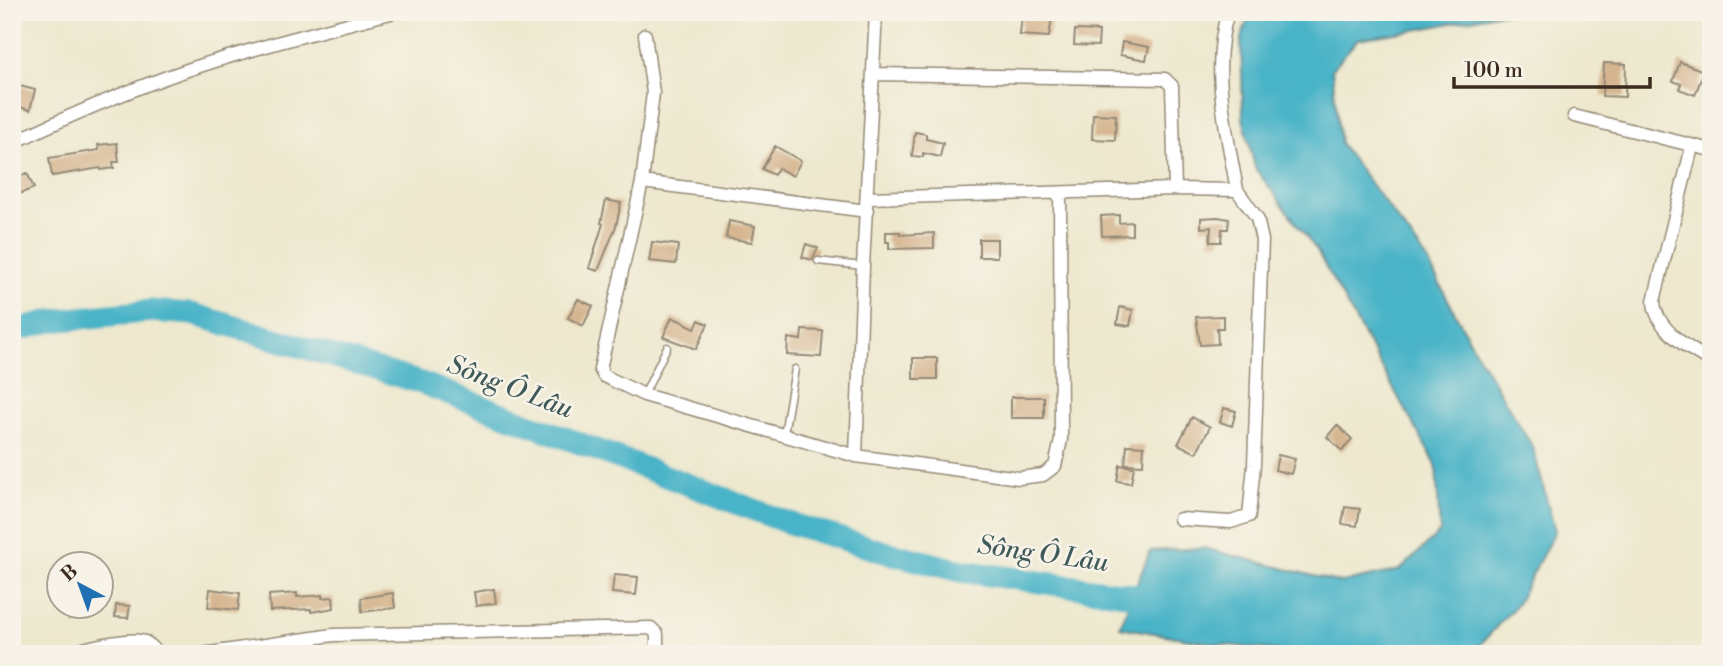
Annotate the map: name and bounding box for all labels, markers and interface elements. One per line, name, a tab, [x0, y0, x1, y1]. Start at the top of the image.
scale bar	[1454, 46, 1650, 90]
text: 100 m	[1464, 58, 1523, 84]
water label: Sông Ô Lâu	[443, 347, 578, 426]
water label: Sông Ô Lâu	[975, 527, 1111, 579]
north arrow	[46, 550, 116, 620]
text: B	[56, 559, 83, 587]

